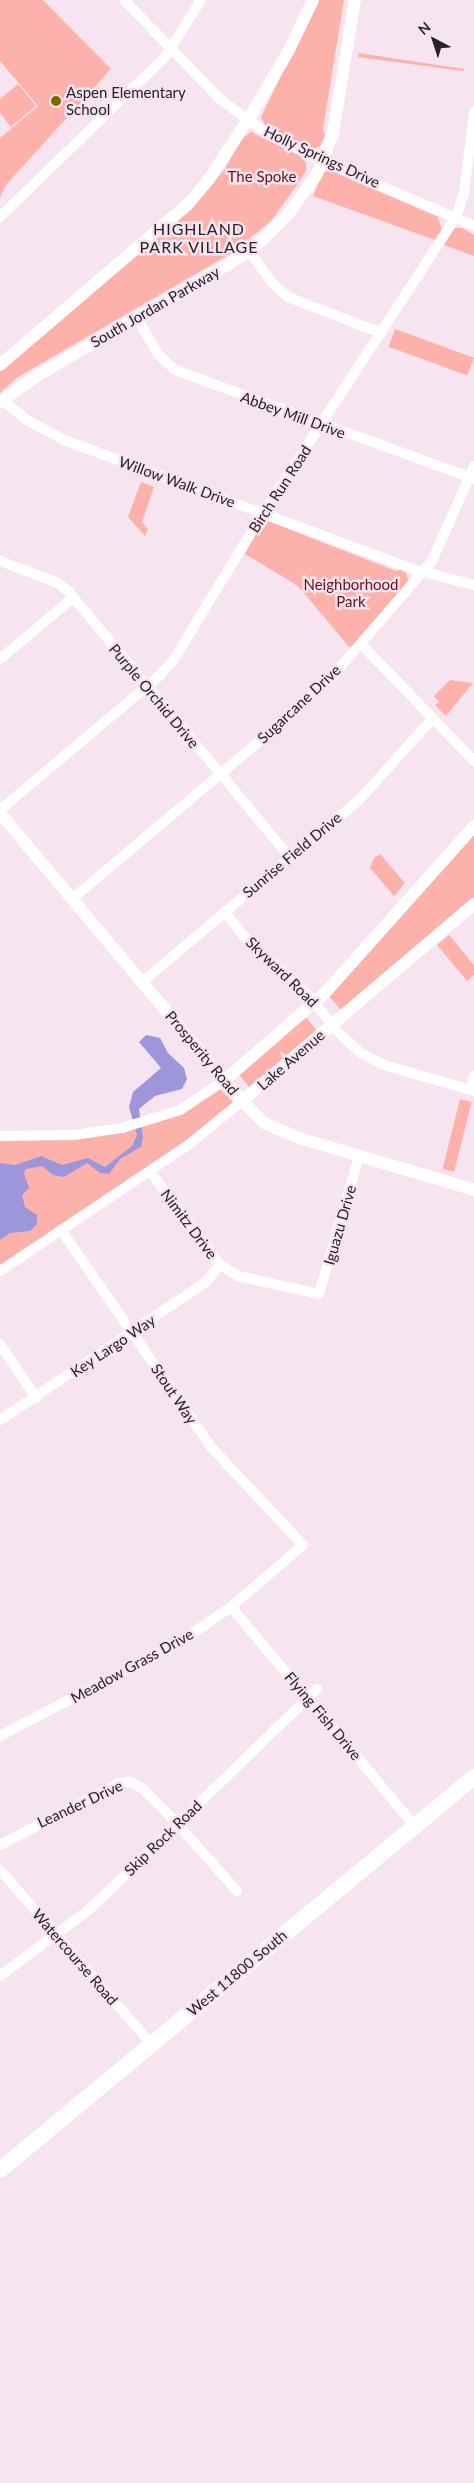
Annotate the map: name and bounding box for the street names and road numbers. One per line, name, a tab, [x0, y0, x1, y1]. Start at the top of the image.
street label: Holly Springs Drive	[261, 122, 383, 192]
street label: South Jordan Parkway	[87, 263, 223, 351]
street label: Abbey Mill Drive	[238, 388, 348, 442]
street label: Birch Run Road	[245, 442, 315, 536]
street label: Willow Walk Drive	[116, 452, 238, 512]
street label: Purple Orchid Drive	[105, 640, 203, 752]
street label: Sugarcane Drive	[254, 661, 344, 747]
street label: Sunrise Field Drive	[239, 808, 345, 902]
street label: Skyward Road	[242, 933, 322, 1011]
street label: Prosperity Road	[161, 1007, 243, 1099]
street label: Lake Avenue	[253, 1026, 329, 1094]
street label: Iguazu Drive	[320, 1183, 360, 1267]
street label: Nimitz Drive	[157, 1186, 221, 1262]
street label: Key Largo Way	[67, 1311, 159, 1381]
street label: Stout Way	[147, 1360, 201, 1428]
street label: Meadow Grass Drive	[67, 1625, 197, 1707]
street label: Flying Fish Drive	[281, 1668, 365, 1764]
street label: Leander Drive	[34, 1776, 126, 1832]
street label: Skip Rock Road	[120, 1797, 206, 1879]
street label: Watercourse Road	[28, 1905, 122, 2009]
street label: West 11800 South	[184, 1926, 290, 2020]

